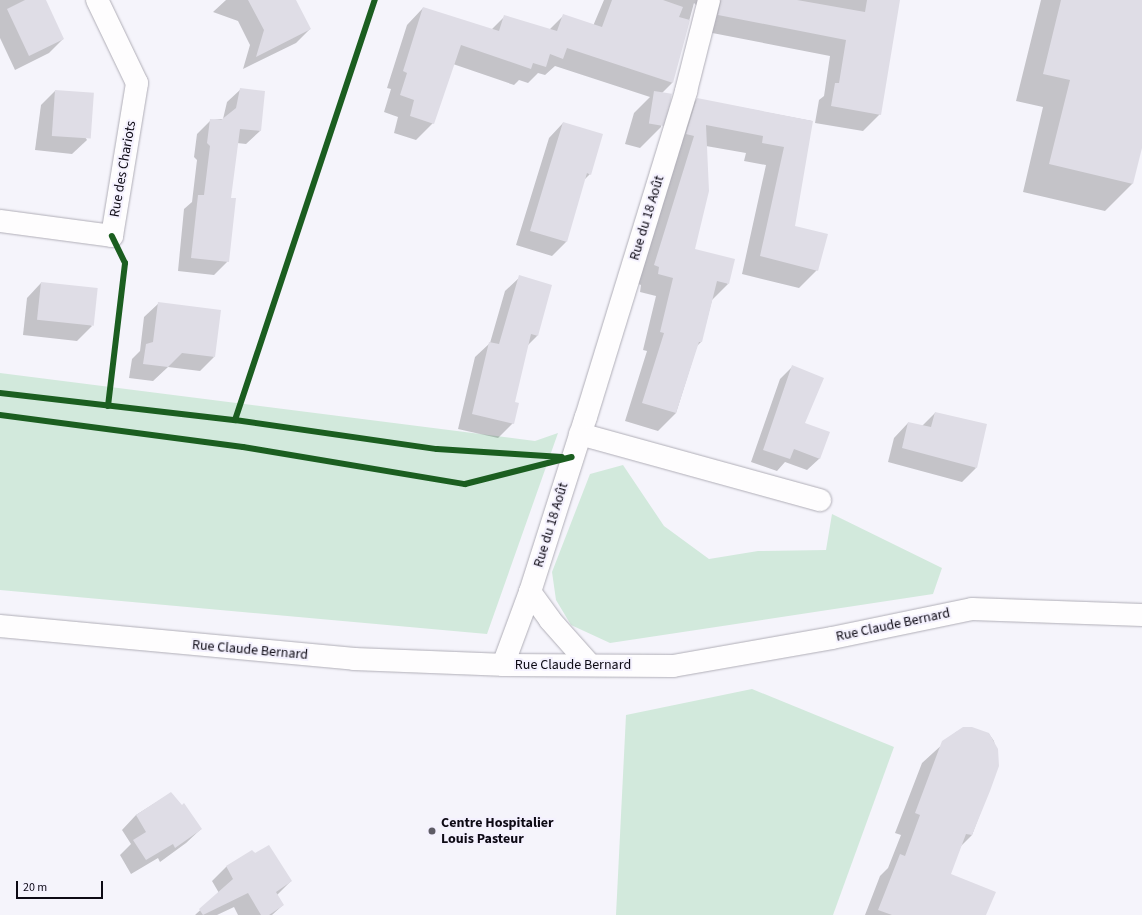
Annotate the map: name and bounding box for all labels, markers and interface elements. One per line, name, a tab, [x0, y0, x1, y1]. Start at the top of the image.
street label: Rue des Chariots	[106, 120, 140, 218]
street label: Rue du 18 Août	[626, 174, 668, 262]
street label: Rue du 18 Août	[530, 481, 572, 569]
street label: Rue Claude Bernard	[834, 605, 952, 645]
street label: Rue Claude Bernard	[191, 637, 309, 663]
street label: Rue Claude Bernard	[515, 657, 631, 673]
place label: Centre Hospitalier Louis Pasteur	[441, 815, 554, 848]
marker: Centre Hospitalier Louis Pasteur	[426, 825, 438, 837]
scale bar	[18, 873, 105, 899]
text: 20 m	[23, 879, 47, 896]

